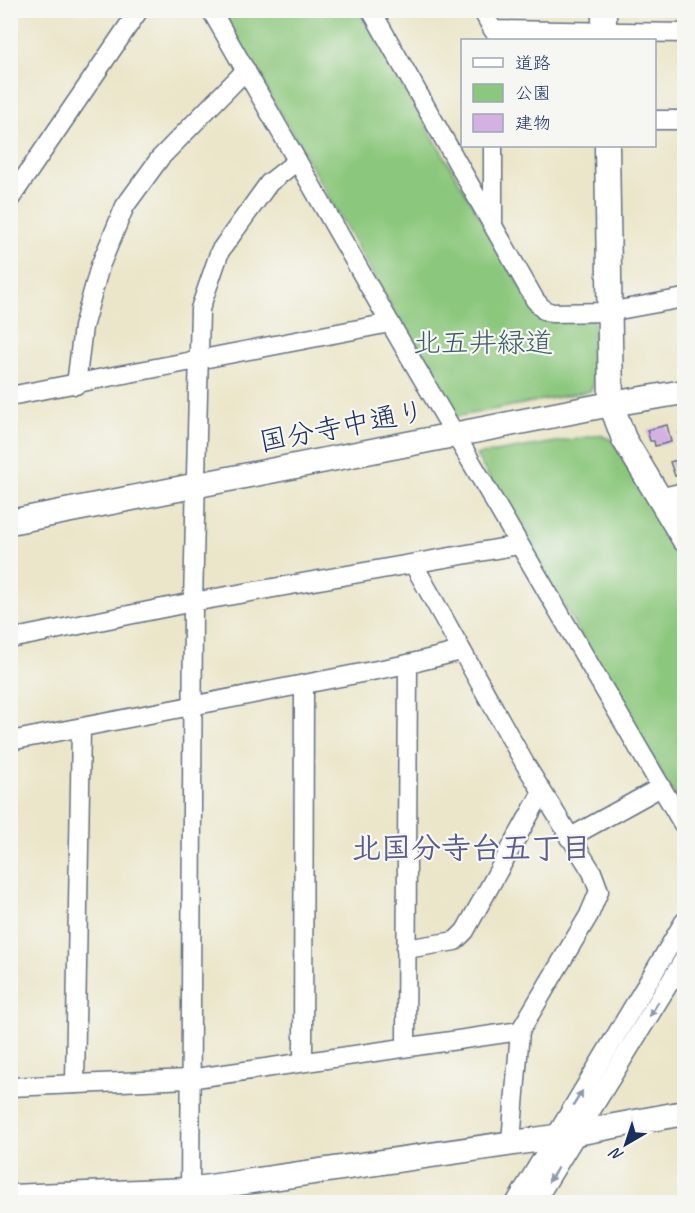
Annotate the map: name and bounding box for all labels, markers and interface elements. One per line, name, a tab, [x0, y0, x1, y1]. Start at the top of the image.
legend	[461, 39, 656, 147]
text: 道路	[515, 52, 551, 74]
text: 公園	[515, 82, 551, 104]
text: 建物	[515, 112, 551, 134]
park label: 北五井緑道	[413, 325, 553, 360]
street label: 国分寺中通り	[256, 393, 428, 459]
district label: 北国分寺台五丁目	[351, 829, 591, 867]
one-way arrow	[649, 1001, 660, 1017]
one-way arrow	[573, 1090, 584, 1106]
north arrow	[596, 1114, 656, 1174]
text: N	[605, 1142, 627, 1166]
one-way arrow	[547, 1167, 558, 1183]

